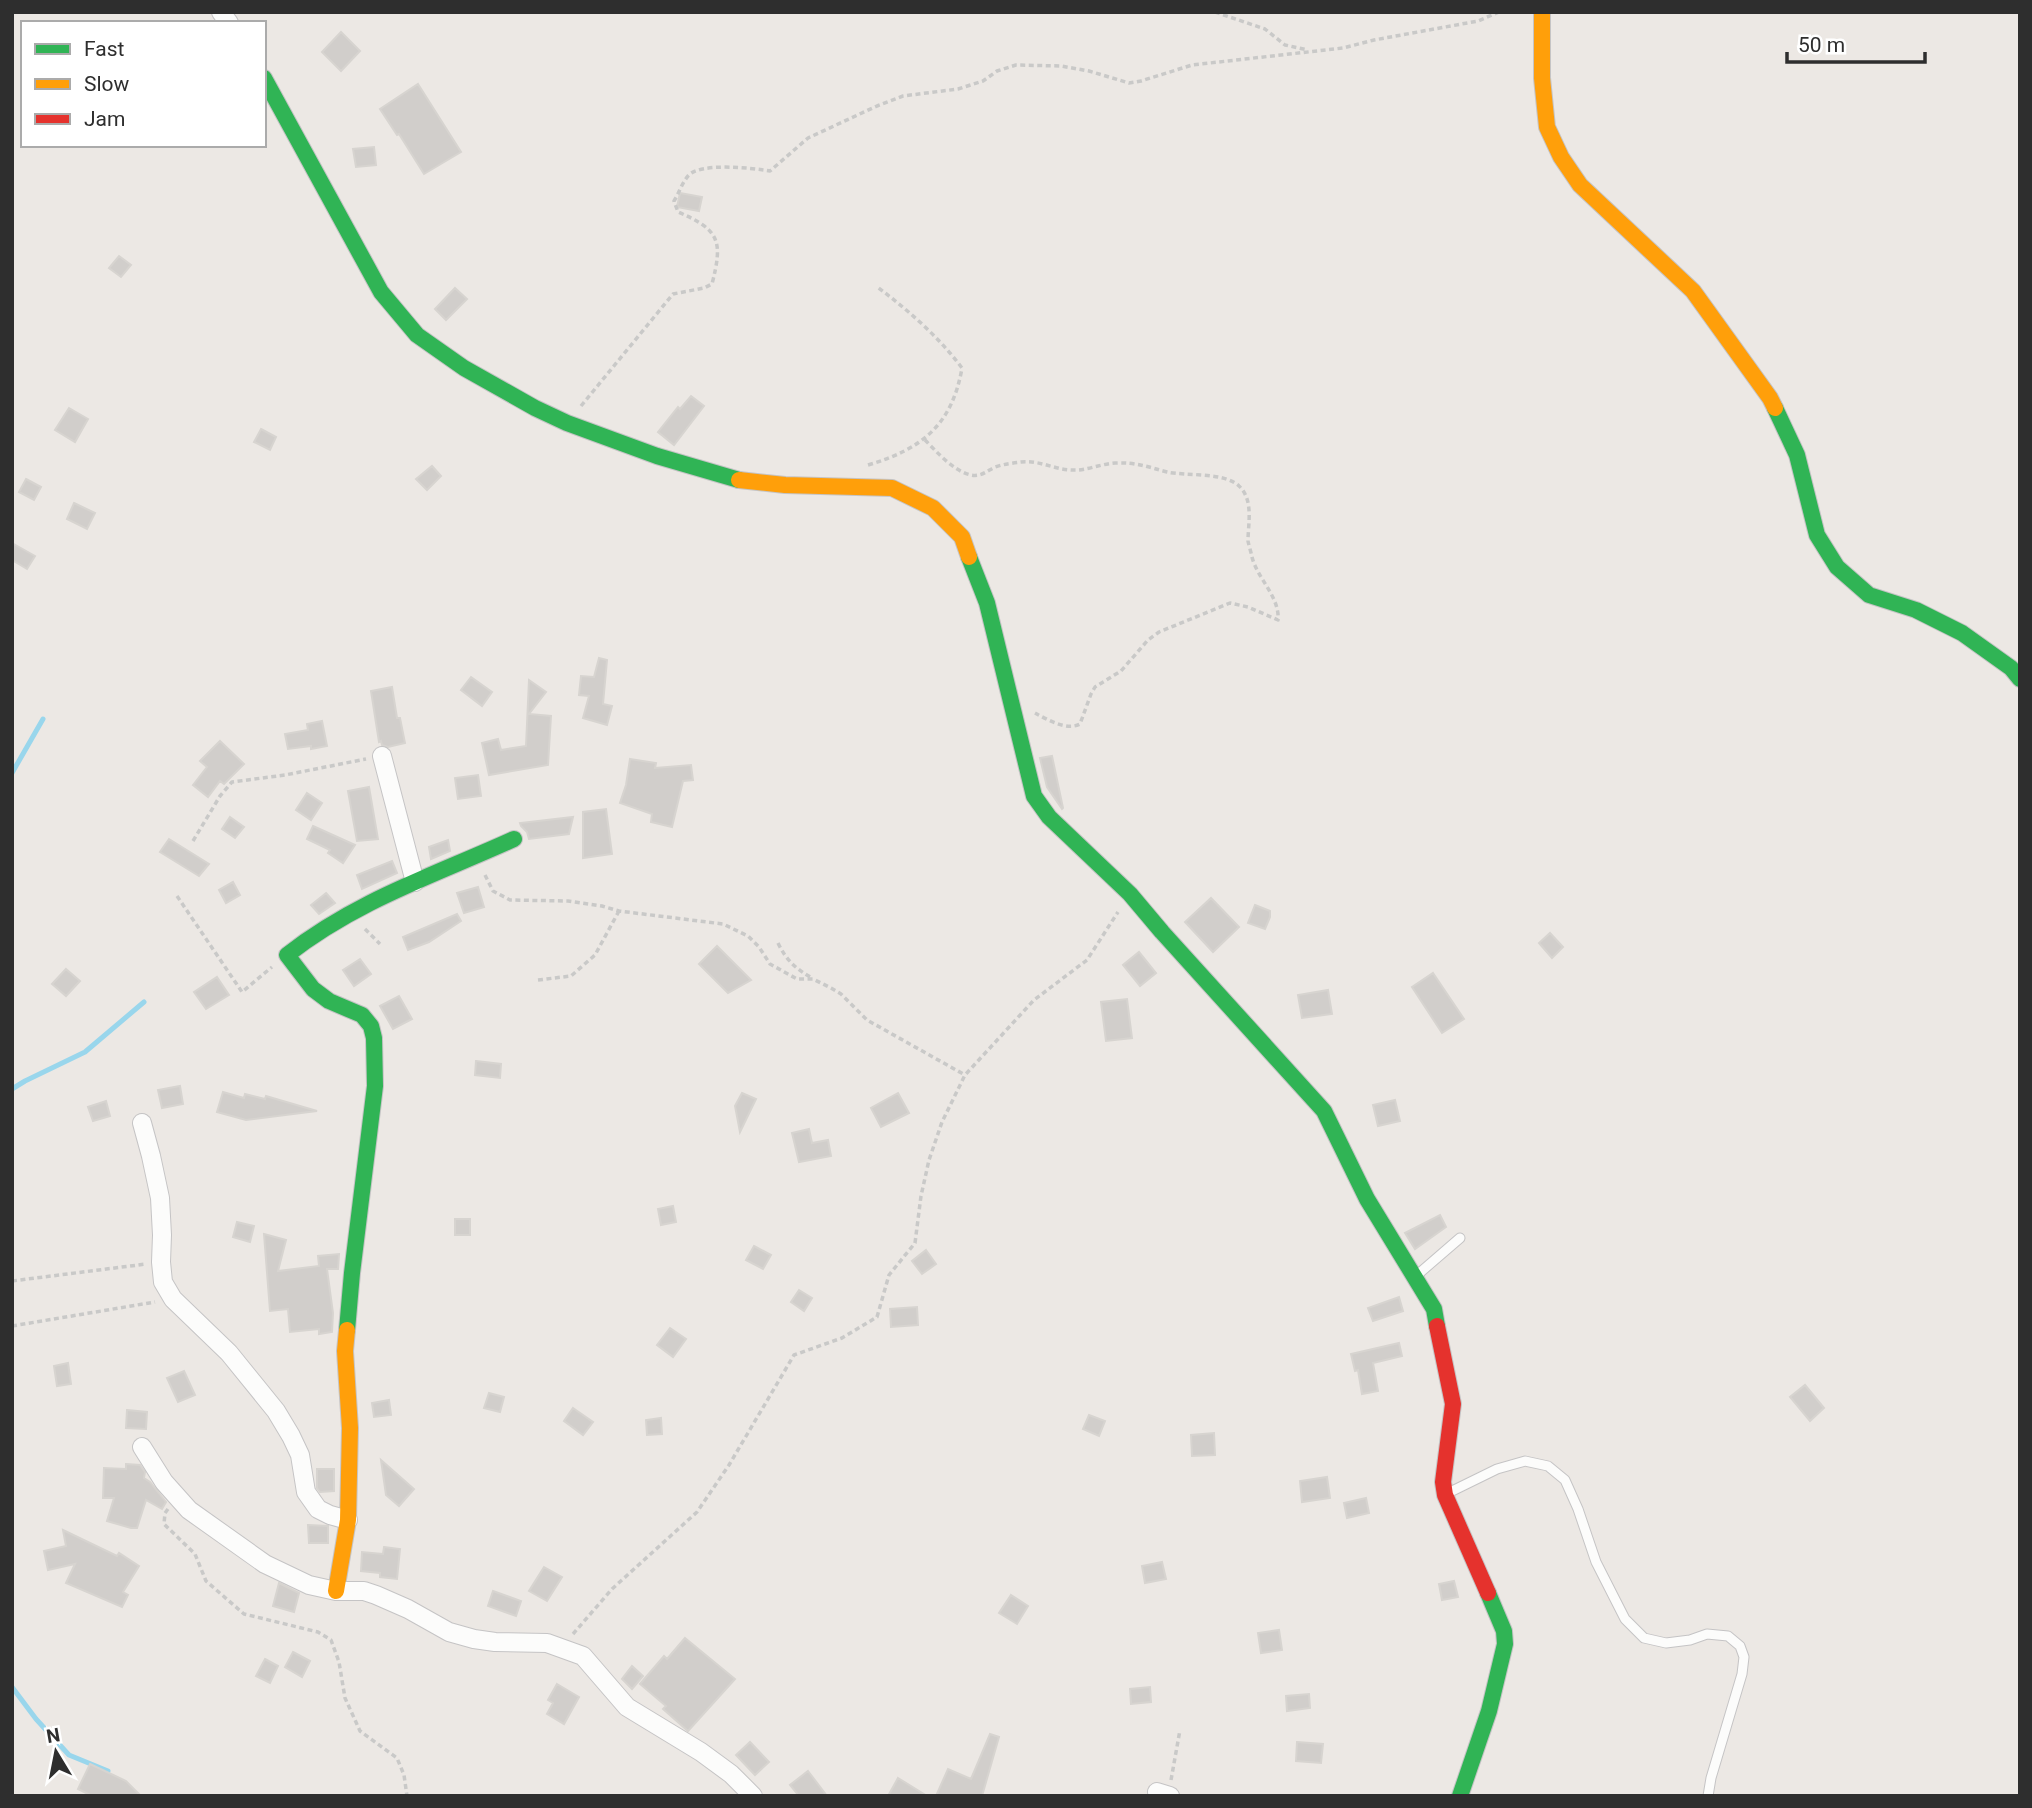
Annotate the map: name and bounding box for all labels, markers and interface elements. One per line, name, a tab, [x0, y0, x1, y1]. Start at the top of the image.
legend	[21, 21, 266, 147]
scale bar	[1787, 21, 1925, 65]
text: 50 m	[1798, 33, 1845, 57]
text: Fast	[84, 37, 125, 61]
text: Slow	[84, 72, 130, 96]
text: Jam	[84, 107, 125, 131]
north arrow	[21, 1717, 91, 1787]
text: N	[45, 1723, 62, 1748]

